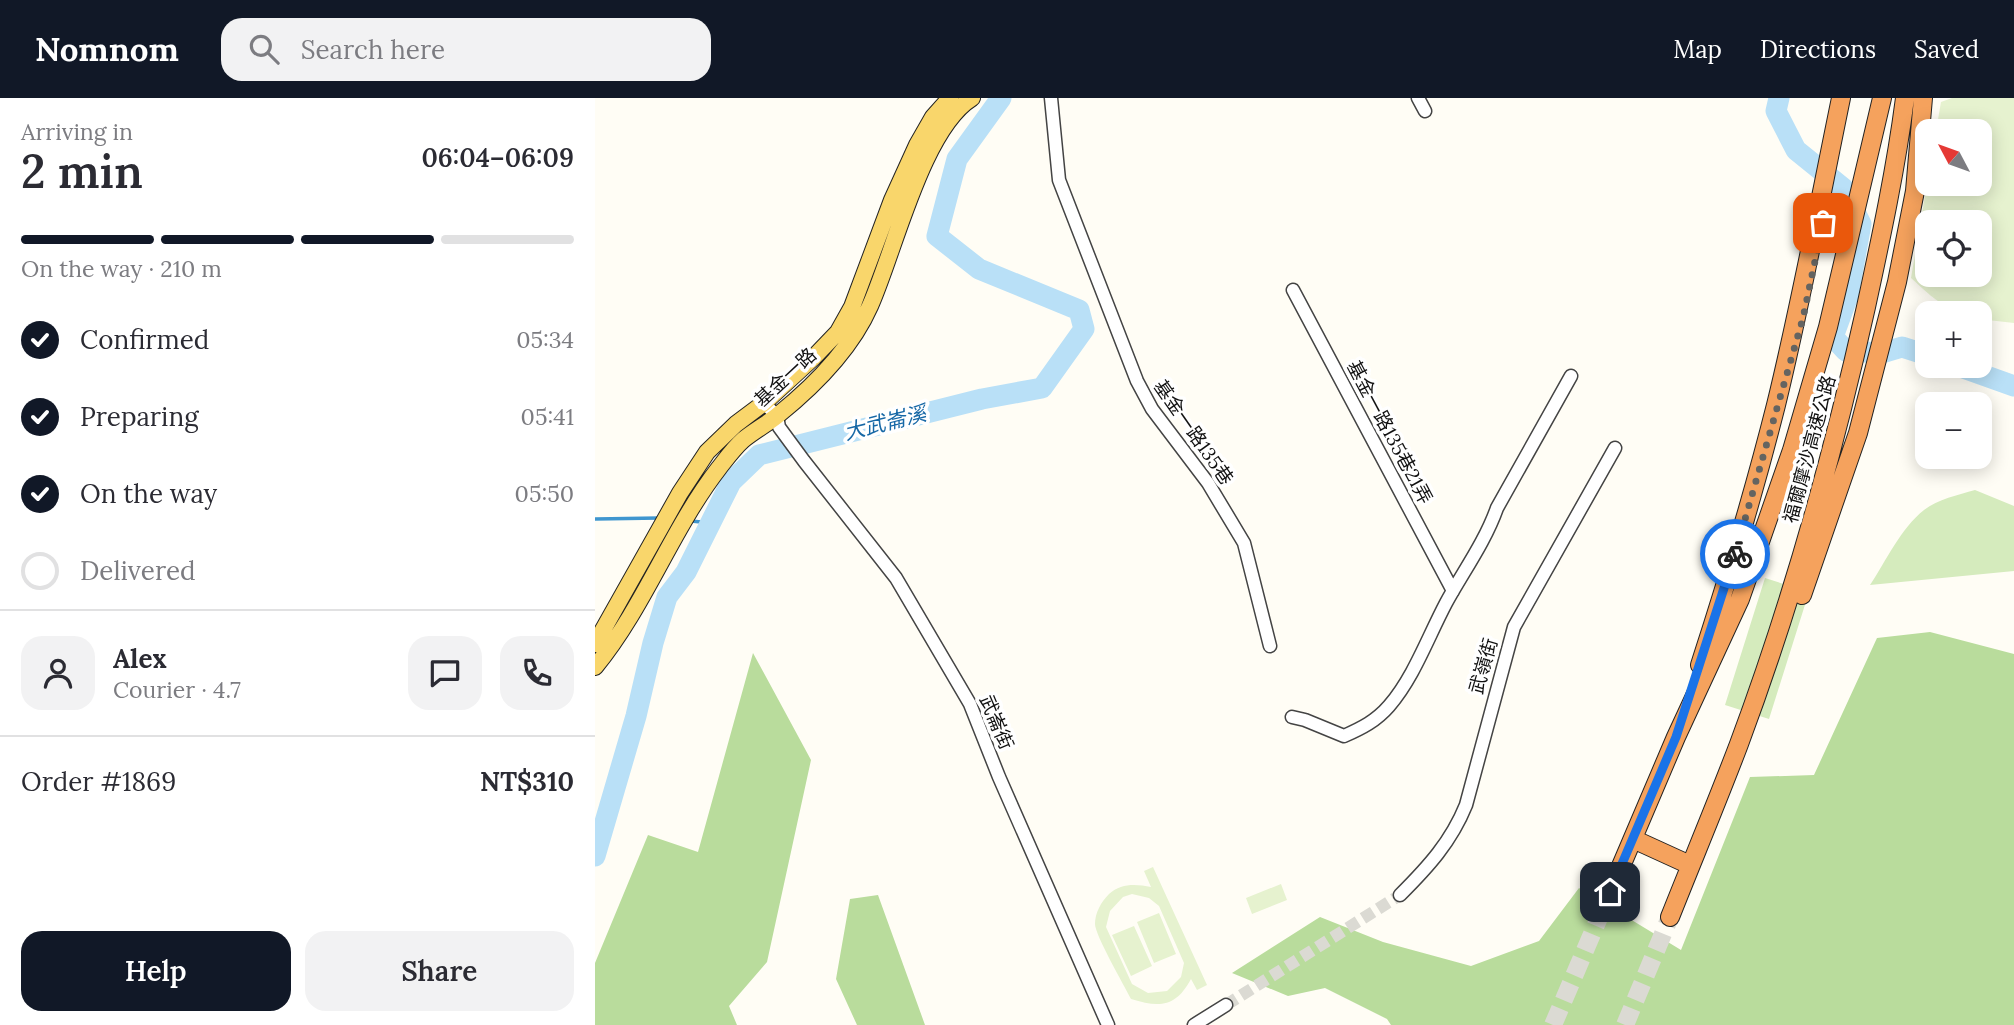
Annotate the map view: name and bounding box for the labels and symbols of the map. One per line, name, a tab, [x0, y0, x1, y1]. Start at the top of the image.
north arrow	[1915, 119, 1991, 196]
pin	[1793, 193, 1853, 253]
street label: 基金一路	[749, 342, 821, 412]
street label: 基金一路135巷21弄	[1342, 356, 1438, 508]
street label: 福爾摩沙高速公路	[1778, 372, 1840, 526]
street label: 基金一路135巷	[1149, 375, 1239, 489]
water label: 大武崙溪	[841, 399, 932, 446]
courier	[1700, 519, 1770, 589]
street label: 武嶺街	[1464, 635, 1502, 697]
street label: 武崙街	[975, 691, 1019, 753]
pin	[1580, 862, 1640, 922]

